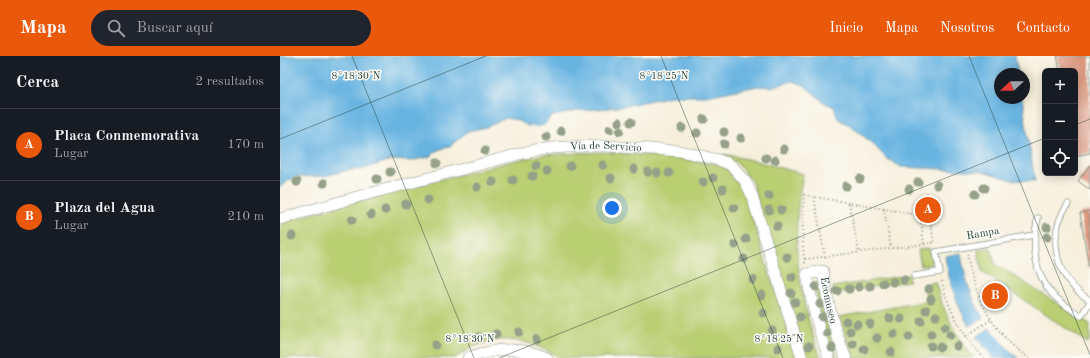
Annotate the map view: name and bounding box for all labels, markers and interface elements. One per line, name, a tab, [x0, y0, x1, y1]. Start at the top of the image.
search box	[91, 10, 371, 46]
icon: search	[105, 17, 127, 39]
text: Mapa	[20, 19, 67, 38]
text: Buscar aquí	[137, 21, 213, 36]
text: Inicio	[829, 21, 863, 35]
text: Mapa	[885, 21, 918, 35]
text: Nosotros	[940, 21, 994, 35]
text: Contacto	[1016, 21, 1070, 35]
north arrow	[994, 68, 1030, 104]
map controls	[1042, 68, 1078, 176]
button: +	[1042, 68, 1078, 104]
text: 8°18'30"N	[332, 71, 381, 81]
text: 8°18'25"N	[640, 71, 689, 81]
text: Cerca	[16, 74, 59, 91]
text: 2 resultados	[196, 75, 264, 88]
button: −	[1042, 104, 1078, 140]
text: Placa Conmemorativa	[54, 129, 199, 144]
text: A	[24, 138, 34, 151]
text: 170 m	[227, 138, 264, 151]
street label: Vía de Servicio	[569, 140, 642, 154]
button: locate	[1042, 140, 1078, 176]
text: Lugar	[54, 147, 88, 160]
pin: A	[915, 195, 941, 225]
your location	[602, 198, 622, 218]
text: Plaza del Agua	[54, 201, 155, 216]
text: B	[24, 210, 34, 223]
text: 210 m	[227, 210, 264, 223]
text: Lugar	[54, 219, 88, 232]
street label: Rampa	[966, 226, 1001, 242]
street label: Ecomuseo	[818, 276, 839, 325]
pin: B	[982, 281, 1008, 311]
text: 8°18'30"N	[446, 334, 495, 344]
text: 8°18'25"N	[755, 334, 804, 344]

